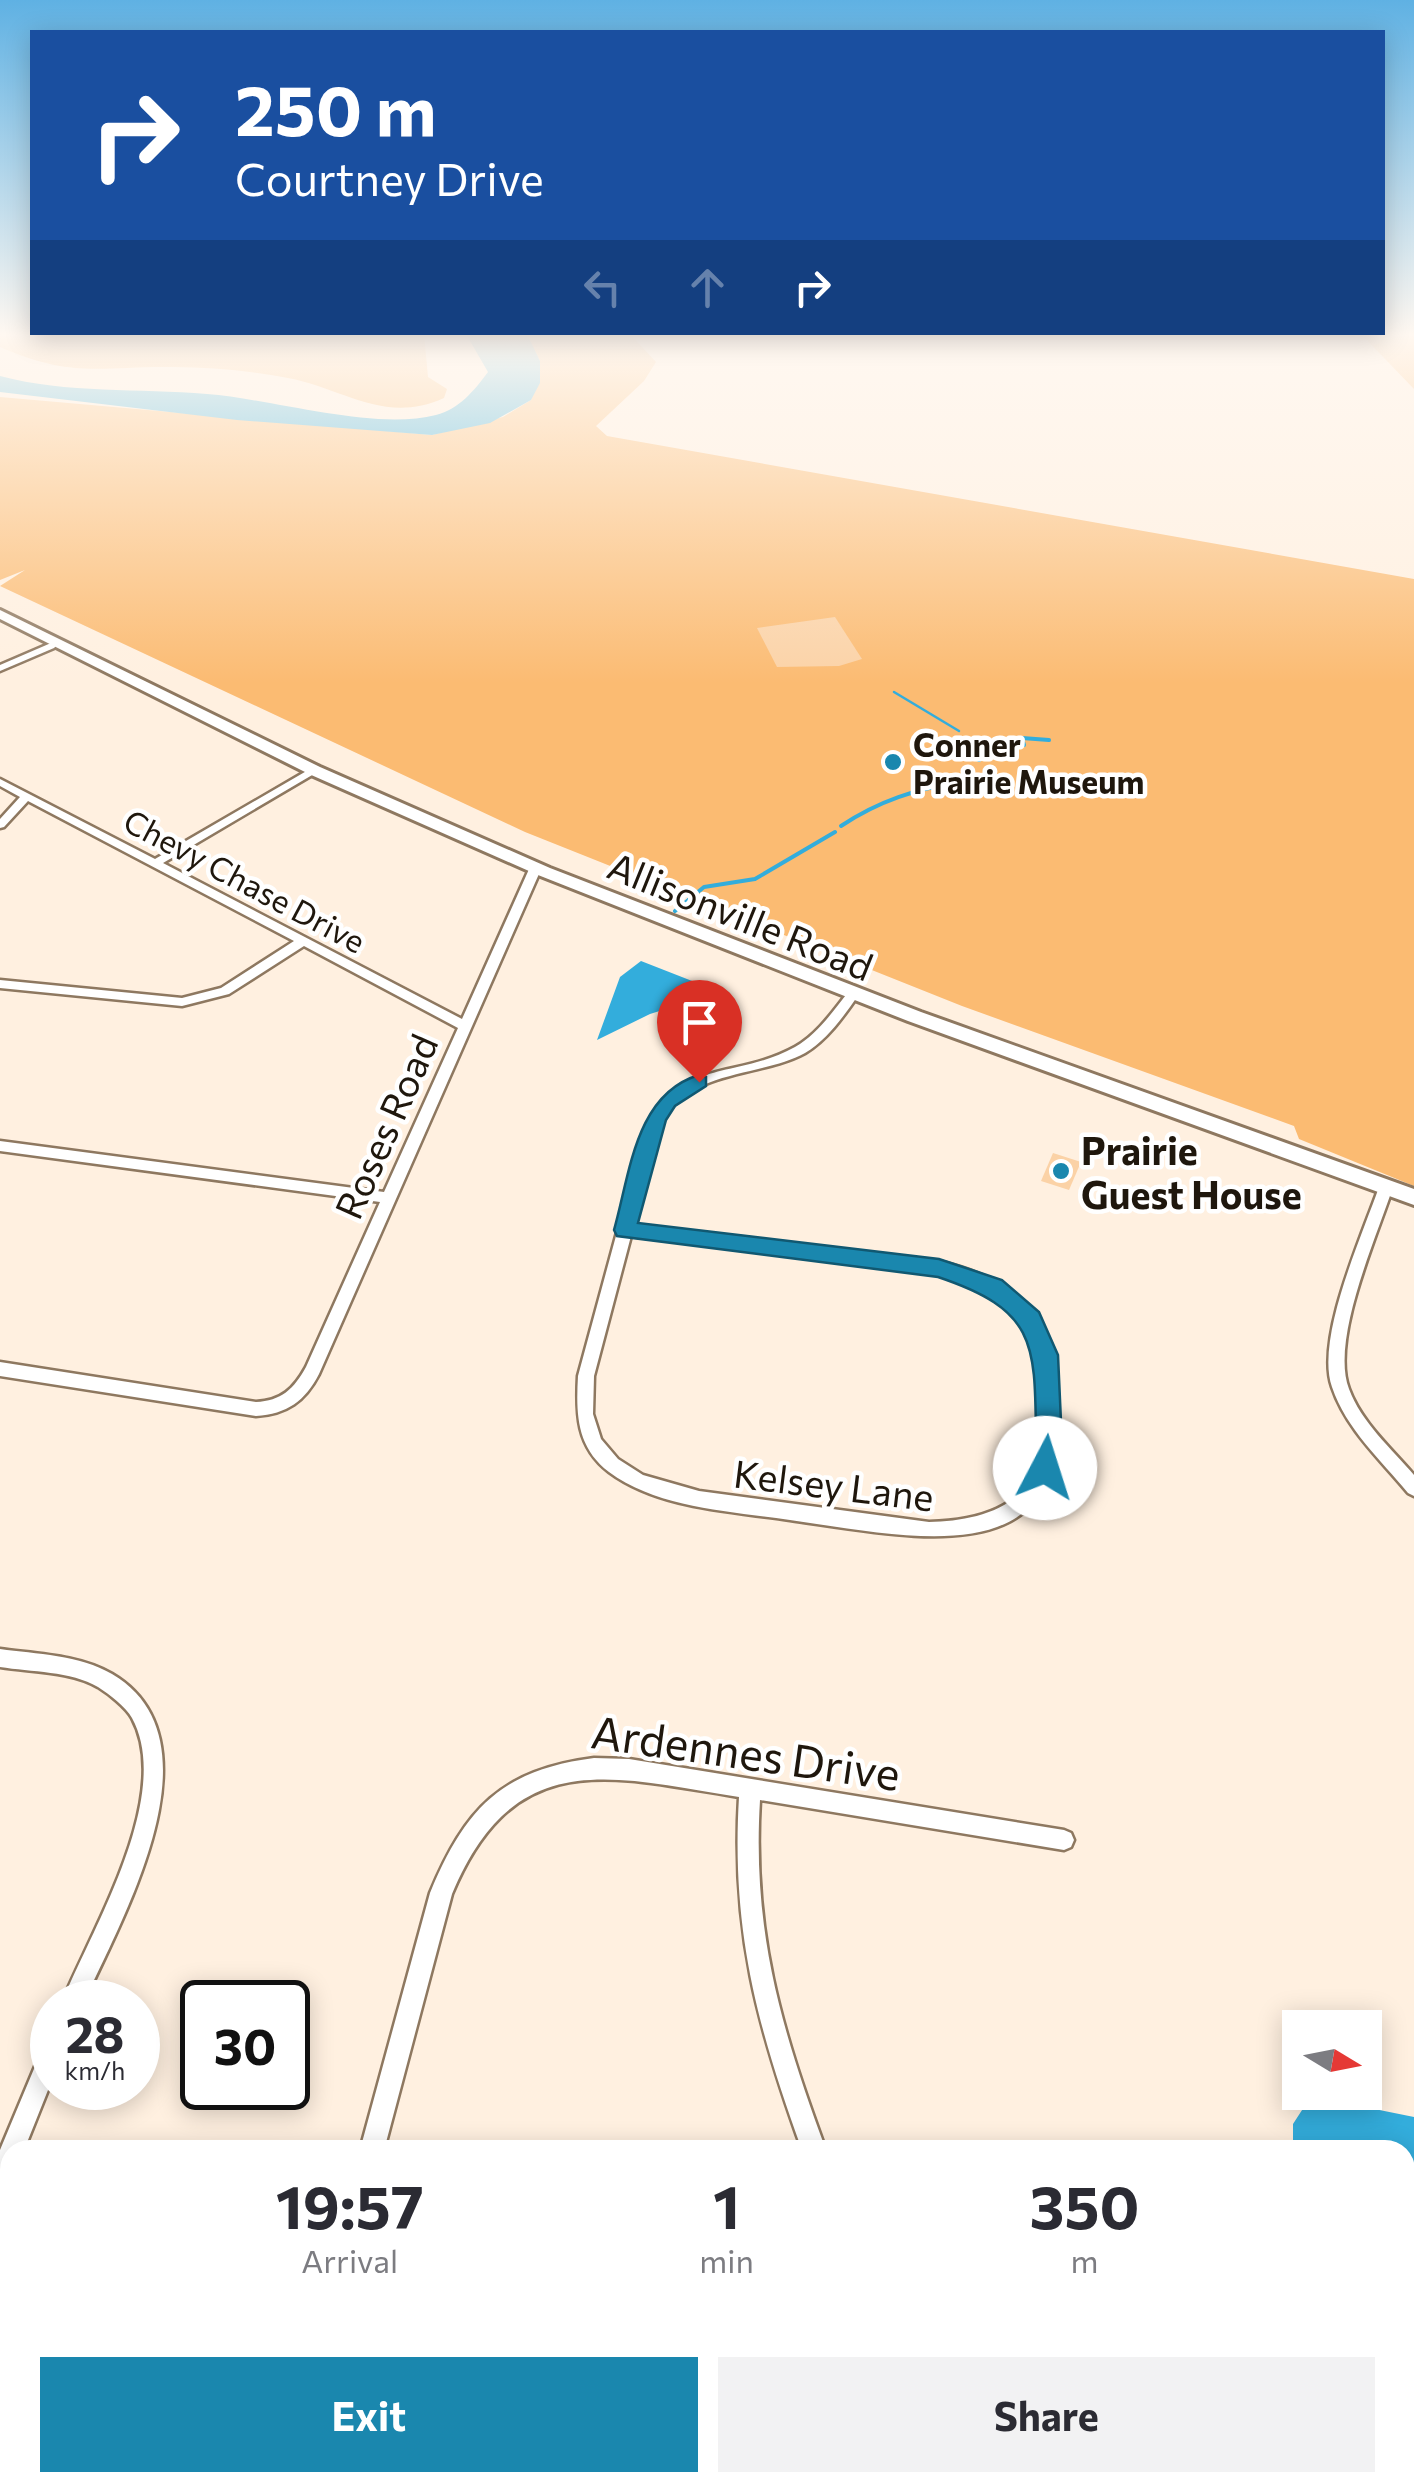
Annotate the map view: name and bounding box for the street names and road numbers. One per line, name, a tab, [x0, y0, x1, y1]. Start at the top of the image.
street label: Chevy Chase Drive	[117, 800, 373, 960]
street label: Allisonville Road	[602, 841, 880, 989]
street label: Roses Road	[323, 1026, 447, 1226]
street label: Kelsey Lane	[731, 1448, 937, 1520]
street label: Ardennes Drive	[588, 1702, 904, 1800]

